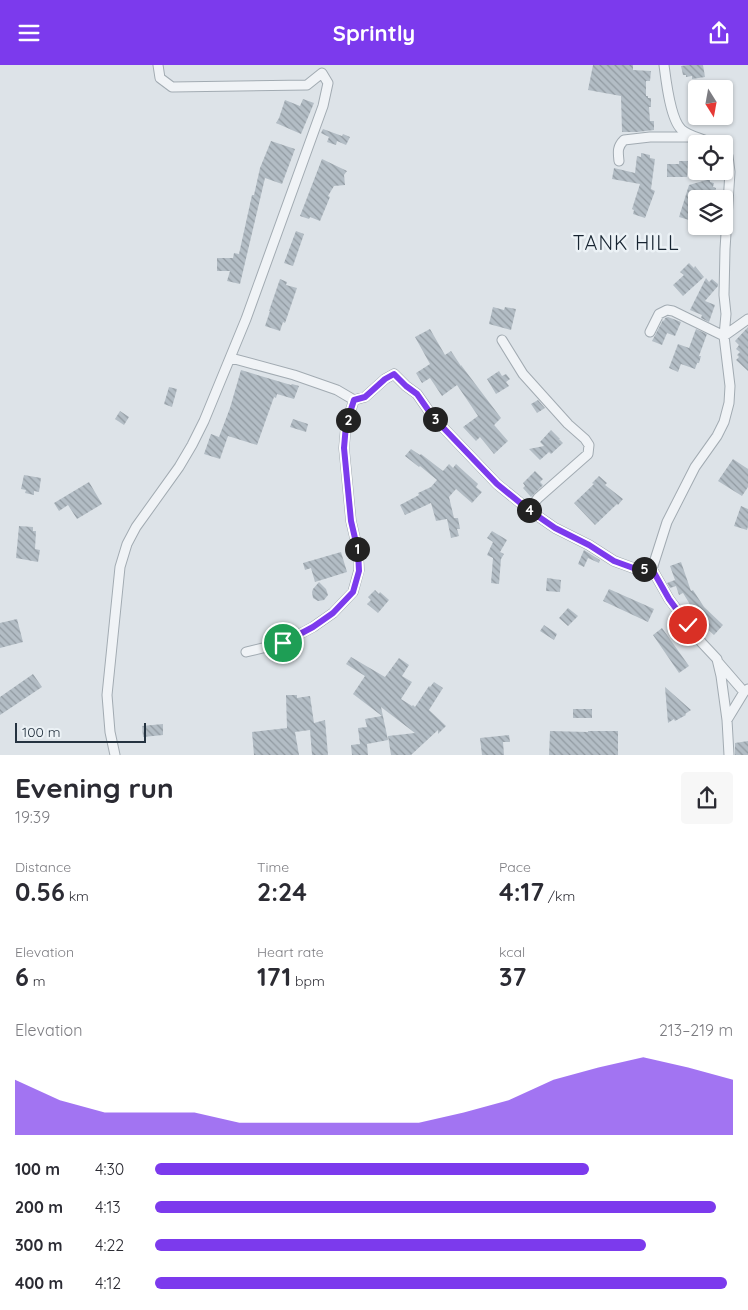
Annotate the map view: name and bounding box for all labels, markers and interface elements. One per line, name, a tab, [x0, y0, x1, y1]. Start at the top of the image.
icon: menu	[15, 19, 43, 47]
text: Sprintly	[333, 19, 415, 47]
icon: share	[705, 19, 733, 47]
north arrow	[688, 80, 732, 125]
map controls	[688, 80, 733, 235]
button: locate	[688, 135, 733, 180]
button: layers	[688, 190, 733, 235]
district label: TANK HILL	[572, 230, 680, 255]
pin: 2	[336, 407, 360, 433]
pin: 3	[422, 407, 448, 431]
text: 3	[432, 410, 439, 428]
text: 2	[345, 411, 352, 429]
pin: 4	[516, 497, 542, 523]
text: 4	[525, 501, 534, 519]
pin: 1	[344, 537, 370, 561]
text: 1	[355, 540, 360, 558]
pin: 5	[632, 557, 656, 581]
text: 5	[640, 560, 649, 578]
pin	[667, 604, 709, 646]
icon: check	[674, 611, 702, 639]
pin	[262, 622, 304, 664]
icon: arrive	[269, 629, 297, 657]
scale bar	[15, 720, 146, 743]
text: 100 m	[22, 723, 60, 741]
text: Evening run	[15, 770, 174, 805]
button: share	[681, 772, 733, 824]
text: 19:39	[15, 807, 50, 827]
text: Distance	[15, 858, 71, 876]
text: Time	[257, 858, 289, 876]
text: Pace	[499, 858, 531, 876]
text: 0.56	[15, 876, 65, 907]
text: 2:24	[257, 876, 307, 907]
text: 4:17	[499, 876, 544, 907]
text: km	[65, 887, 89, 905]
text: /km	[544, 887, 575, 905]
text: Elevation	[15, 943, 74, 961]
text: Heart rate	[257, 943, 324, 961]
text: kcal	[499, 943, 525, 961]
text: 6	[15, 961, 29, 992]
text: 171	[257, 961, 291, 992]
text: 37	[499, 961, 526, 992]
text: m	[29, 972, 45, 990]
text: bpm	[291, 972, 325, 990]
text: Elevation	[15, 1020, 82, 1040]
text: 213–219 m	[659, 1020, 733, 1040]
text: 100 m	[15, 1159, 60, 1179]
text: 4:30	[95, 1159, 124, 1179]
text: 200 m	[15, 1197, 63, 1217]
text: 4:13	[95, 1197, 121, 1217]
text: 300 m	[15, 1235, 62, 1255]
text: 4:22	[95, 1235, 124, 1255]
text: 400 m	[15, 1273, 63, 1293]
text: 4:12	[95, 1273, 121, 1293]

